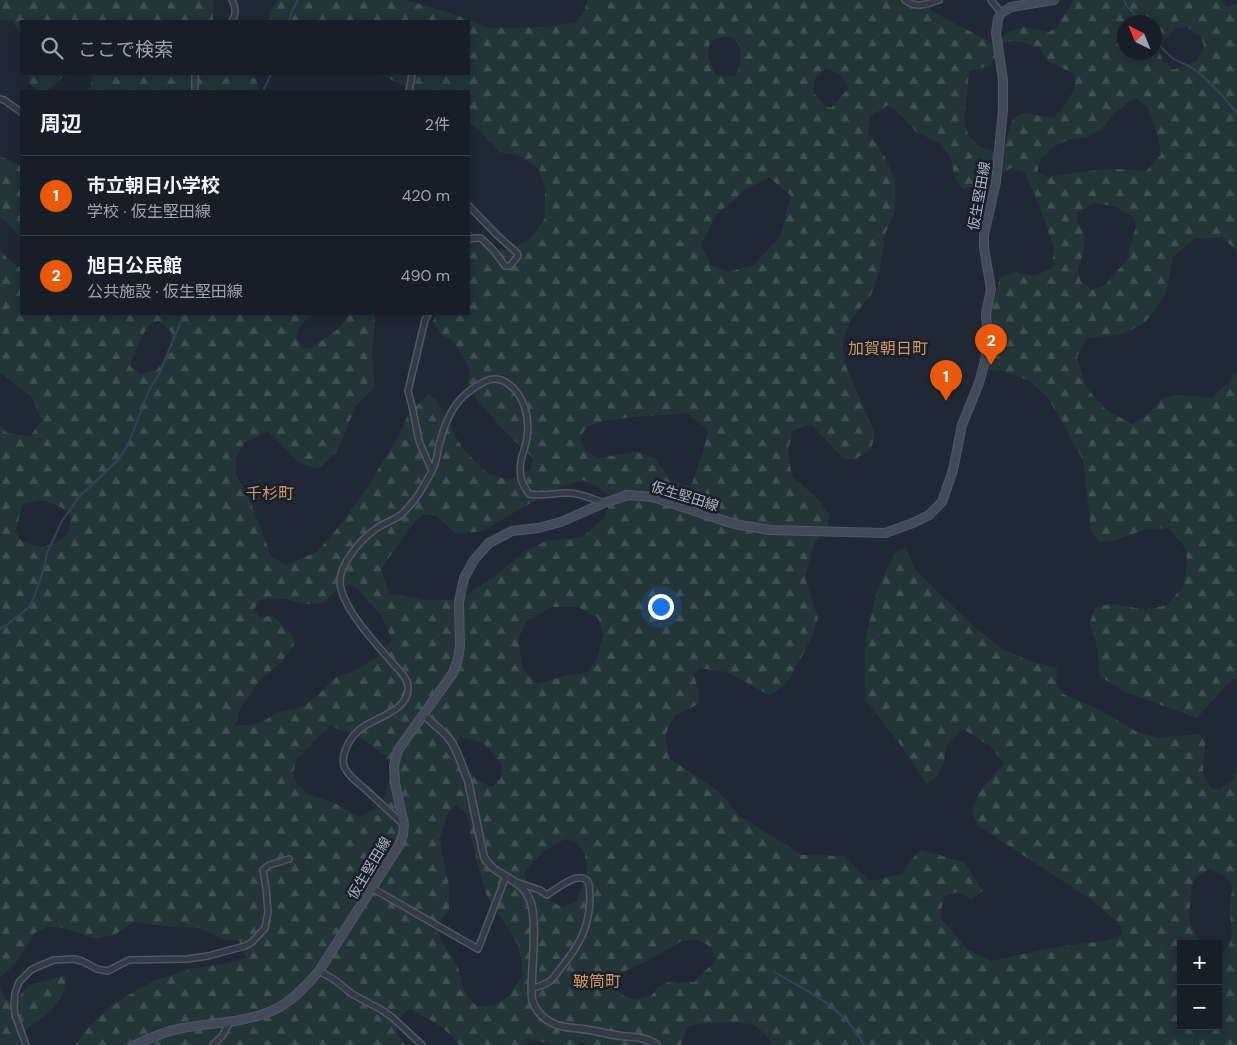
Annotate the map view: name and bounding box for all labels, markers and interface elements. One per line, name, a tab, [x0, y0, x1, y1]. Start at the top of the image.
north arrow	[1117, 15, 1162, 60]
search box	[20, 20, 470, 75]
icon: search	[38, 34, 66, 62]
text: ここで検索	[78, 37, 173, 62]
text: 周辺	[40, 110, 82, 138]
text: 2件	[425, 114, 450, 135]
street label: 仮生堅田線	[964, 160, 994, 232]
text: 市立朝日小学校	[87, 173, 220, 198]
text: 1	[53, 185, 59, 206]
text: 420 m	[402, 185, 450, 206]
text: 学校 · 仮生堅田線	[87, 201, 211, 222]
text: 旭日公民館	[87, 253, 182, 278]
text: 2	[51, 265, 61, 286]
text: 490 m	[401, 265, 450, 286]
text: 公共施設 · 仮生堅田線	[87, 281, 243, 302]
pin: 2	[975, 324, 1007, 365]
district label: 加賀朝日町	[848, 338, 928, 359]
pin: 1	[930, 360, 962, 401]
street label: 仮生堅田線	[649, 477, 721, 515]
district label: 千杉町	[246, 483, 294, 504]
your location	[648, 594, 674, 620]
street label: 仮生堅田線	[343, 833, 395, 903]
map controls	[1177, 940, 1222, 1030]
button: +	[1177, 940, 1222, 985]
district label: 鞁筒町	[573, 971, 621, 992]
button: −	[1177, 985, 1222, 1030]

